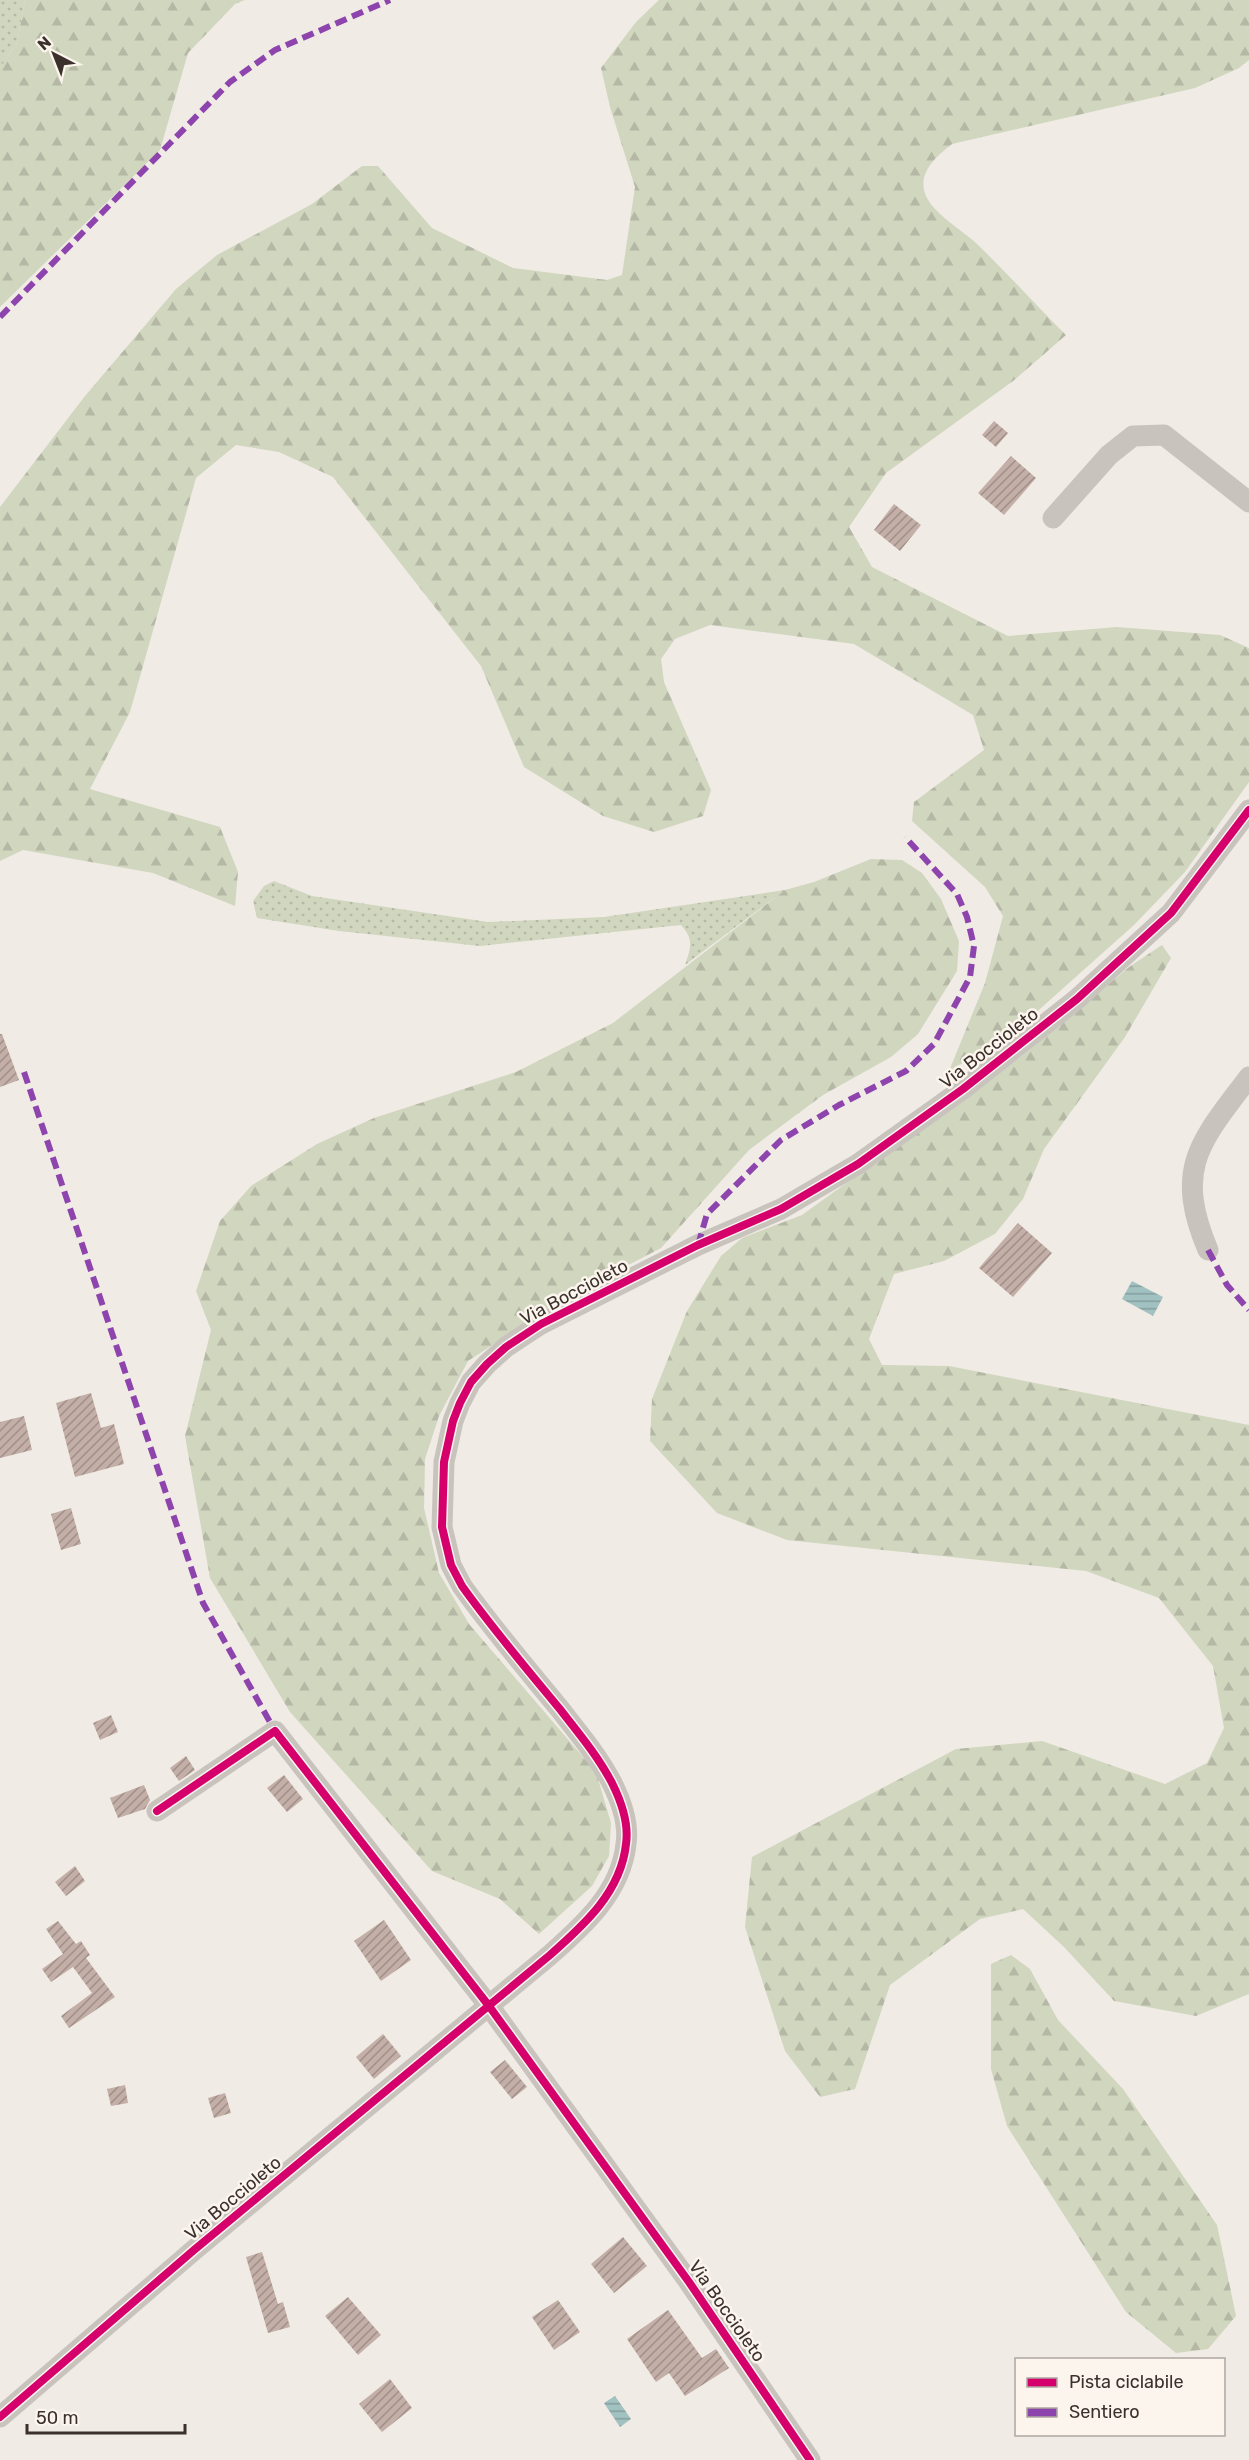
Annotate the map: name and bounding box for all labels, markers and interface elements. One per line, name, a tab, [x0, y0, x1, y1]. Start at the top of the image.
north arrow	[24, 24, 84, 84]
text: N	[34, 32, 55, 54]
street label: Via Boccioleto	[935, 1003, 1043, 1093]
street label: Via Boccioleto	[516, 1254, 632, 1330]
street label: Via Boccioleto	[180, 2151, 286, 2245]
street label: Via Boccioleto	[684, 2256, 770, 2366]
legend	[1015, 2358, 1225, 2436]
text: Pista ciclabile	[1069, 2371, 1184, 2393]
scale bar	[27, 2397, 184, 2435]
text: Sentiero	[1069, 2401, 1140, 2423]
text: 50 m	[36, 2407, 79, 2429]

